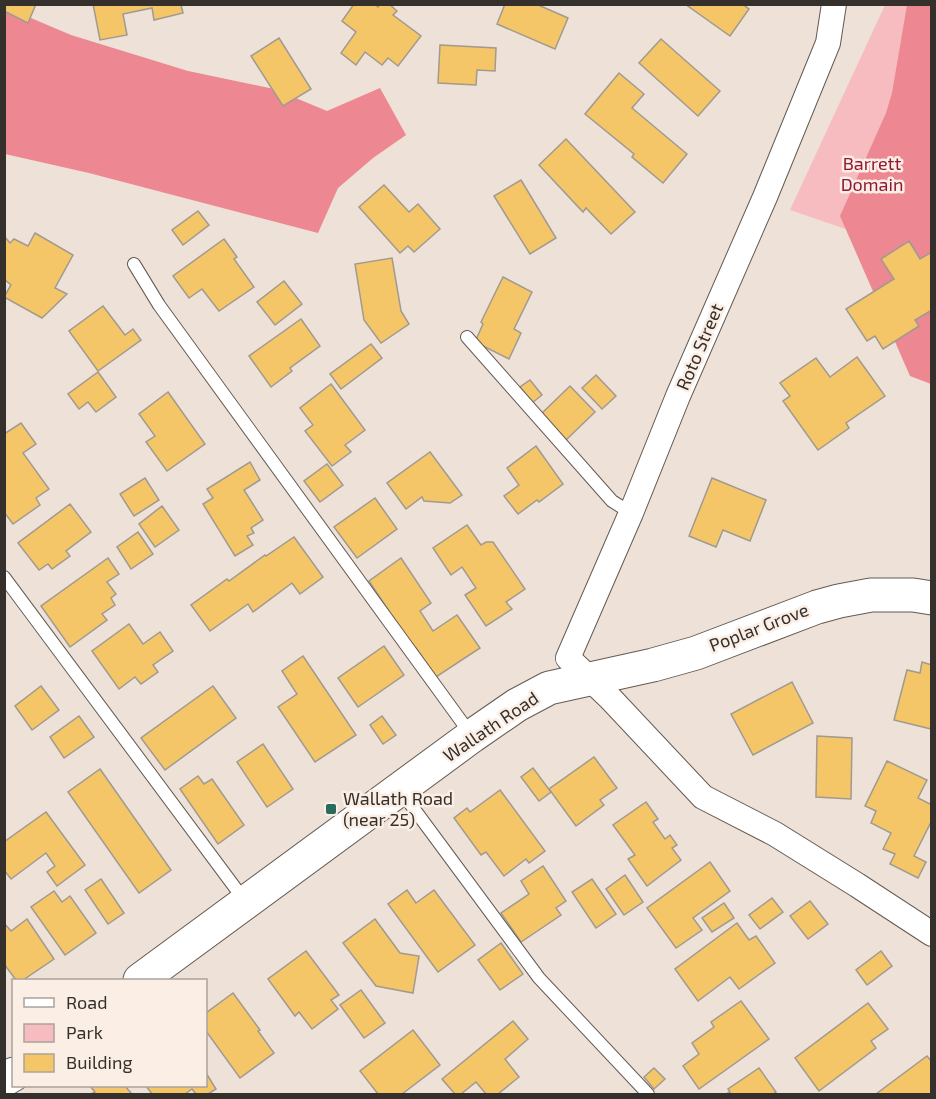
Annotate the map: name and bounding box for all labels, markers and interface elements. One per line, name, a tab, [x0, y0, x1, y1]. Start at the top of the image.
park label: Barrett Domain	[841, 152, 903, 195]
street label: Roto Street	[671, 300, 727, 393]
street label: Poplar Grove	[706, 598, 811, 656]
street label: Wallath Road	[439, 686, 542, 766]
place label: Wallath Road (near 25)	[343, 787, 453, 830]
marker: Wallath Road (near 25)	[324, 802, 338, 816]
legend	[12, 979, 207, 1087]
text: Road	[66, 991, 107, 1013]
text: Park	[66, 1021, 103, 1043]
text: Building	[66, 1051, 133, 1073]

